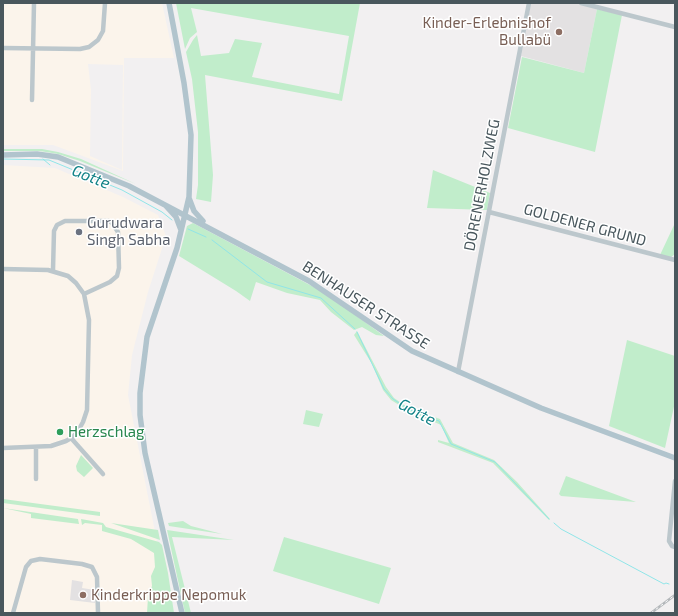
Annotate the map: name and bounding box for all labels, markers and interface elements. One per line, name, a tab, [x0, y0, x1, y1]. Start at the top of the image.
place label: Kinder-Erlebnishof Bullabü	[423, 14, 551, 49]
marker: Kinder-Erlebnishof Bullabü	[554, 27, 564, 37]
street label: DÖRENERHOLZWEG	[460, 117, 504, 253]
water label: Gotte	[69, 161, 113, 193]
street label: GOLDENER GRUND	[522, 200, 648, 250]
place label: Gurudwara Singh Sabha	[87, 214, 170, 249]
marker: Gurudwara Singh Sabha	[74, 227, 84, 237]
street label: BENHAUSER STRASSE	[299, 257, 433, 353]
water label: Gotte	[395, 394, 439, 430]
place label: Herzschlag	[68, 423, 144, 441]
marker: Herzschlag	[55, 427, 65, 437]
place label: Kinderkrippe Nepomuk	[91, 586, 246, 604]
marker: Kinderkrippe Nepomuk	[78, 590, 88, 600]

